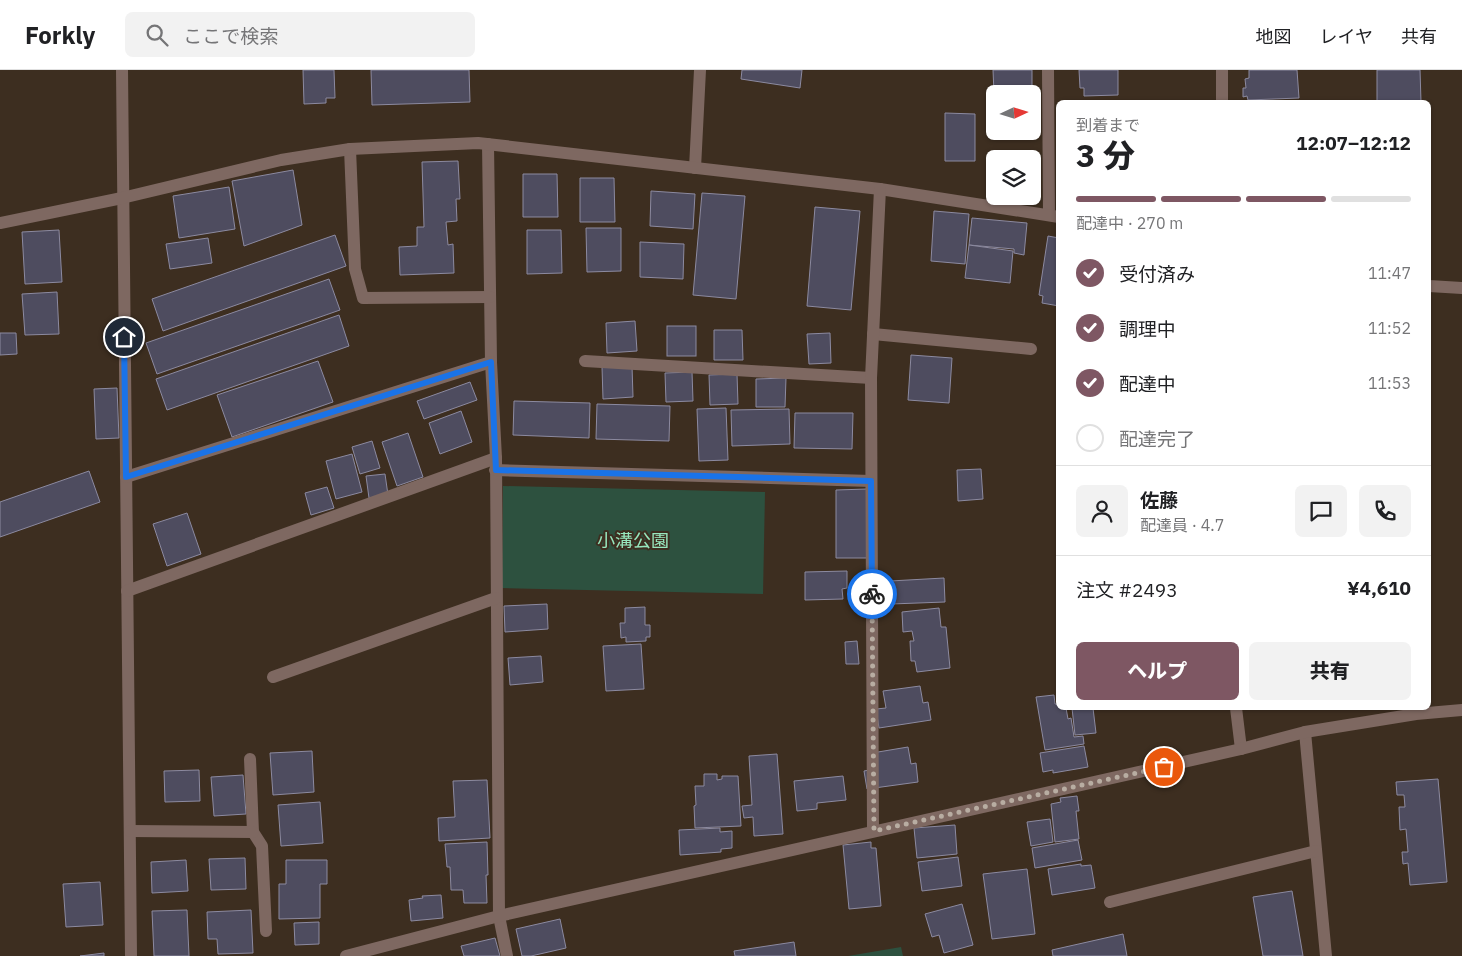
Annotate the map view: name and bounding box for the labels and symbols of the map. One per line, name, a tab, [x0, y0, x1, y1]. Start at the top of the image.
north arrow	[986, 85, 1041, 140]
pin	[103, 316, 145, 358]
park label: 小溝公園	[597, 529, 669, 552]
courier	[847, 569, 897, 619]
pin	[1143, 746, 1185, 788]

